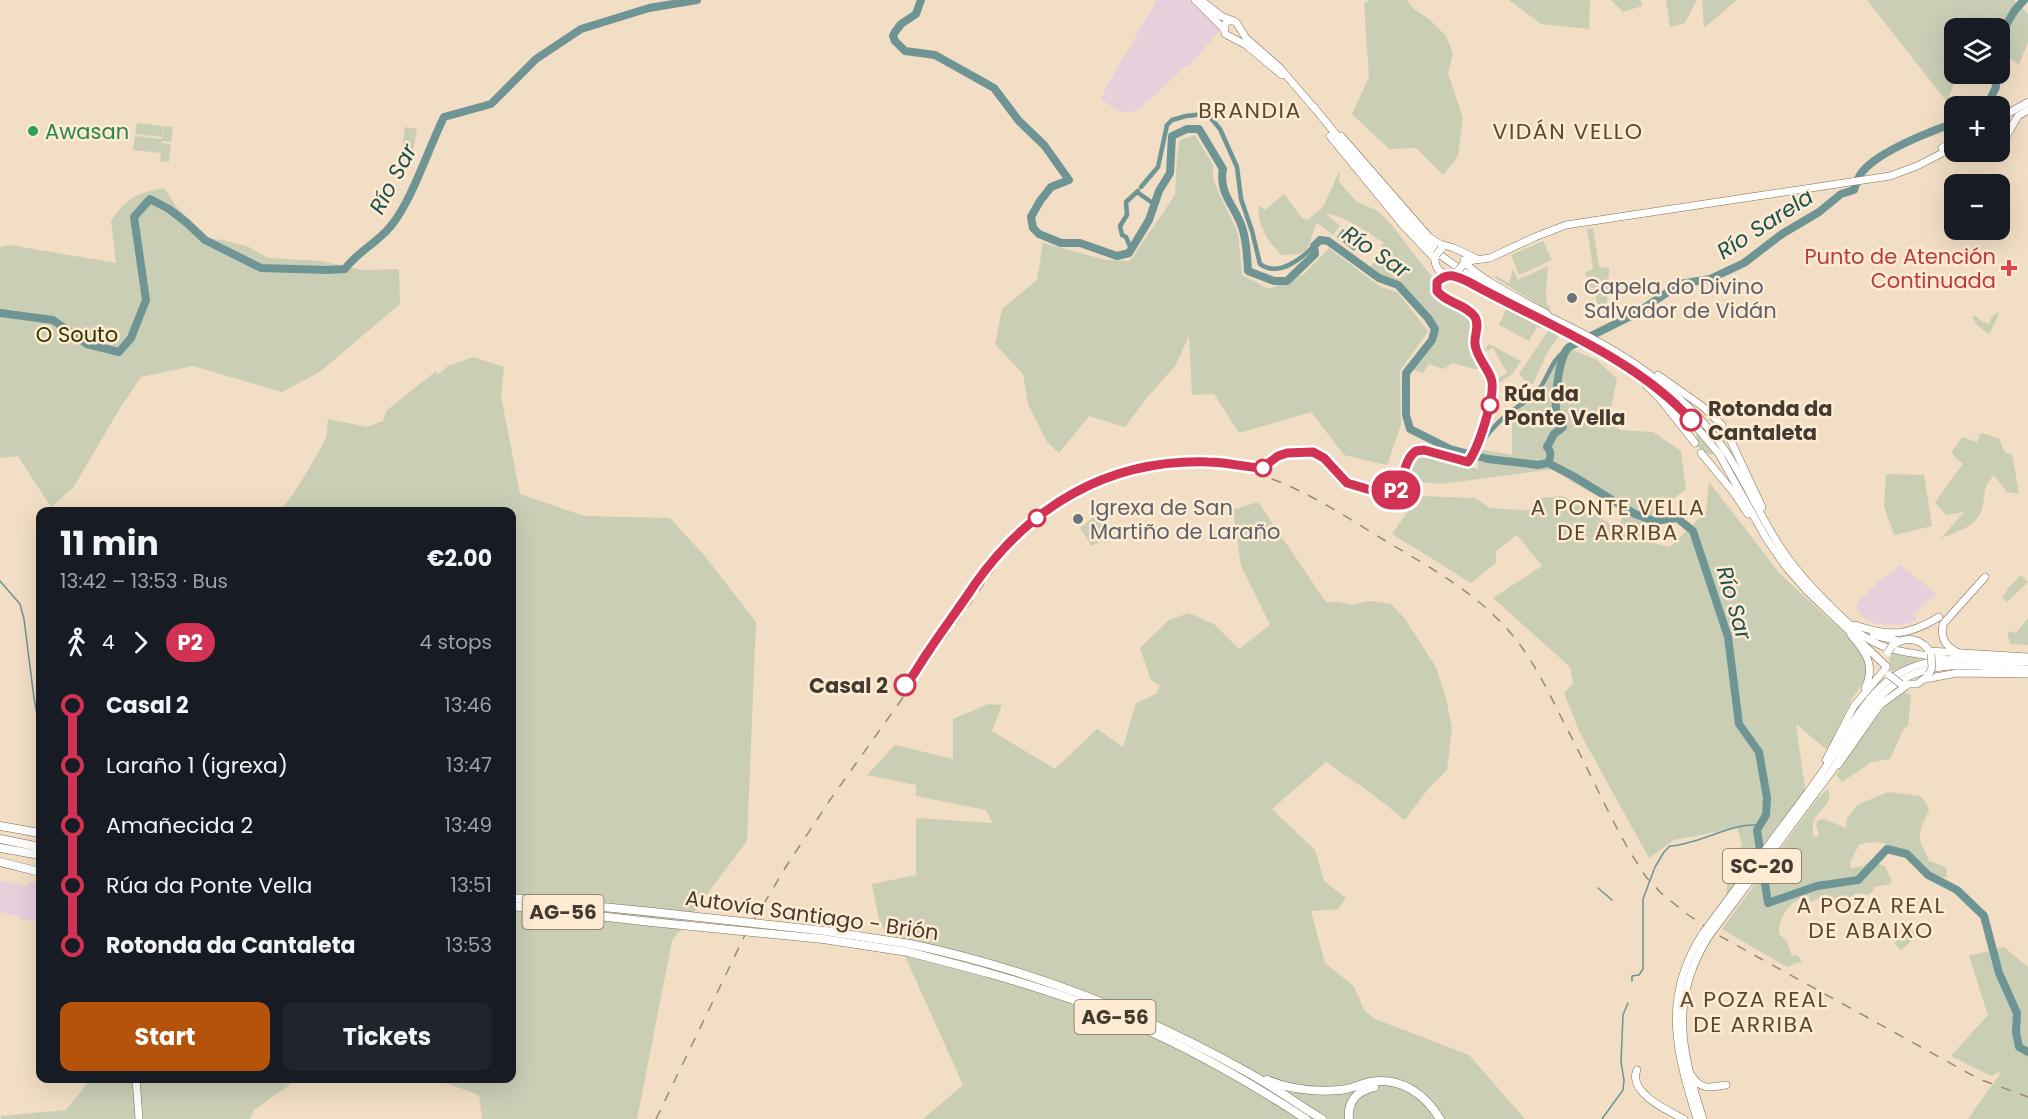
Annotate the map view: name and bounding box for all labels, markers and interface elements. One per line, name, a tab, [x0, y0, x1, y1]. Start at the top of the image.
map controls	[1944, 18, 2010, 240]
button: layers	[1944, 18, 2010, 84]
district label: BRANDIA	[1198, 95, 1302, 126]
button: +	[1944, 96, 2010, 162]
district label: VIDÁN VELLO	[1493, 116, 1643, 147]
place label: Awasan	[45, 117, 129, 146]
marker: Awasan	[26, 124, 40, 138]
water label: Río Sar	[362, 138, 425, 220]
button: −	[1944, 174, 2010, 240]
water label: Río Sarela	[1711, 181, 1819, 267]
water label: Río Sar	[1336, 218, 1417, 286]
place label: Punto de Atención Continuada	[1804, 242, 1996, 295]
marker: Punto de Atención Continuada	[2000, 259, 2018, 277]
place label: Capela do Divino Salvador de Vidán	[1584, 272, 1777, 325]
marker: Capela do Divino Salvador de Vidán	[1565, 291, 1579, 305]
park label: O Souto	[36, 320, 118, 349]
place label: Rúa da Ponte Vella	[1504, 379, 1625, 432]
place label: Rotonda da Cantaleta	[1708, 394, 1833, 447]
marker: Rúa da Ponte Vella	[1481, 396, 1499, 414]
marker: Rotonda da Cantaleta	[1680, 409, 1702, 431]
unlabelled marker	[1254, 459, 1272, 477]
line badge: P2	[1369, 470, 1423, 510]
text: P2	[1383, 476, 1409, 505]
district label: A PONTE VELLA DE ARRIBA	[1531, 492, 1705, 548]
place label: Igrexa de San Martiño de Laraño	[1090, 493, 1280, 546]
unlabelled marker	[1028, 509, 1046, 527]
marker: Igrexa de San Martiño de Laraño	[1071, 512, 1085, 526]
text: 11 min	[60, 520, 159, 567]
text: €2.00	[427, 543, 492, 574]
water label: Río Sar	[1709, 563, 1759, 644]
text: 13:42 – 13:53 · Bus	[60, 567, 228, 595]
icon: walk	[60, 626, 93, 659]
icon: forward	[124, 626, 157, 659]
text: 4	[102, 628, 115, 656]
text: P2	[178, 628, 203, 657]
text: 4 stops	[420, 628, 492, 656]
place label: Casal 2	[809, 671, 888, 700]
marker: Casal 2	[894, 674, 916, 696]
text: Casal 2	[106, 690, 189, 721]
text: 13:46	[444, 691, 492, 719]
text: Laraño 1 (igrexa)	[106, 750, 288, 781]
text: 13:47	[446, 751, 492, 779]
text: Amañecida 2	[106, 810, 253, 841]
text: 13:49	[444, 811, 492, 839]
road number: SC-20	[1723, 849, 1801, 883]
text: Rúa da Ponte Vella	[106, 870, 312, 901]
text: 13:51	[451, 871, 492, 899]
street label: Autovía Santiago - Brión	[683, 883, 941, 947]
district label: A POZA REAL DE ABAIXO	[1797, 890, 1945, 946]
road number: AG-56	[522, 895, 604, 929]
text: Rotonda da Cantaleta	[106, 930, 356, 961]
text: 13:53	[445, 931, 492, 959]
district label: A POZA REAL DE ARRIBA	[1680, 984, 1828, 1040]
road number: AG-56	[1074, 1000, 1156, 1034]
button: Start	[60, 1002, 270, 1071]
button: Tickets	[282, 1002, 492, 1071]

